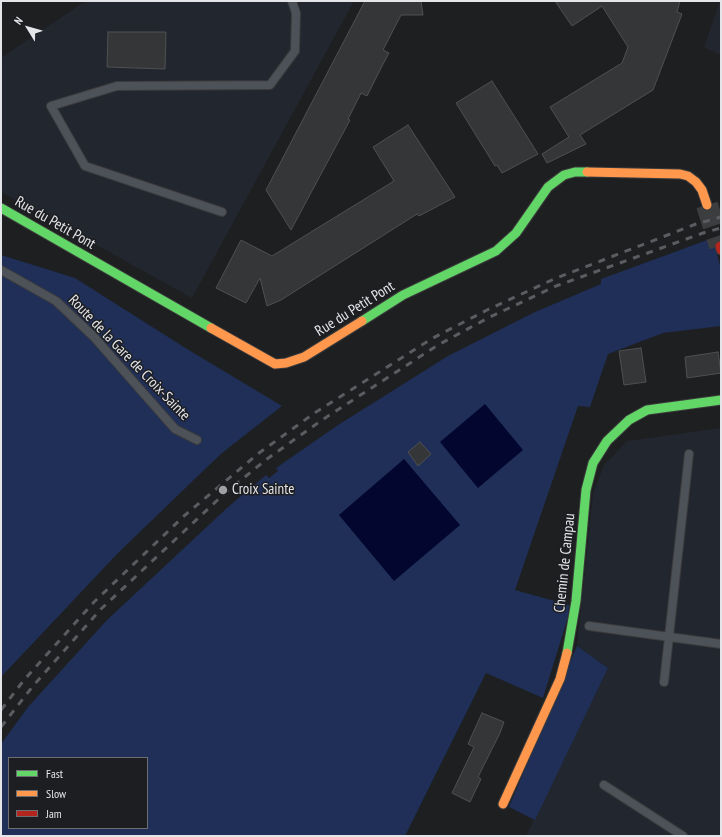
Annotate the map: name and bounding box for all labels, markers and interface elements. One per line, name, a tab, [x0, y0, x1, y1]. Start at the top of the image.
north arrow	[8, 8, 48, 48]
text: N	[11, 14, 26, 27]
street label: Rue du Petit Pont	[12, 193, 98, 253]
street label: Rue du Petit Pont	[312, 278, 398, 340]
street label: Route de la Gare de Croix-Sainte	[64, 292, 194, 424]
place label: Croix Sainte	[232, 481, 294, 499]
marker: Croix Sainte	[217, 484, 229, 496]
street label: Chemin de Campau	[551, 512, 579, 614]
legend	[8, 757, 148, 829]
text: Fast	[46, 766, 63, 781]
text: Slow	[46, 786, 66, 801]
text: Jam	[46, 806, 62, 821]

